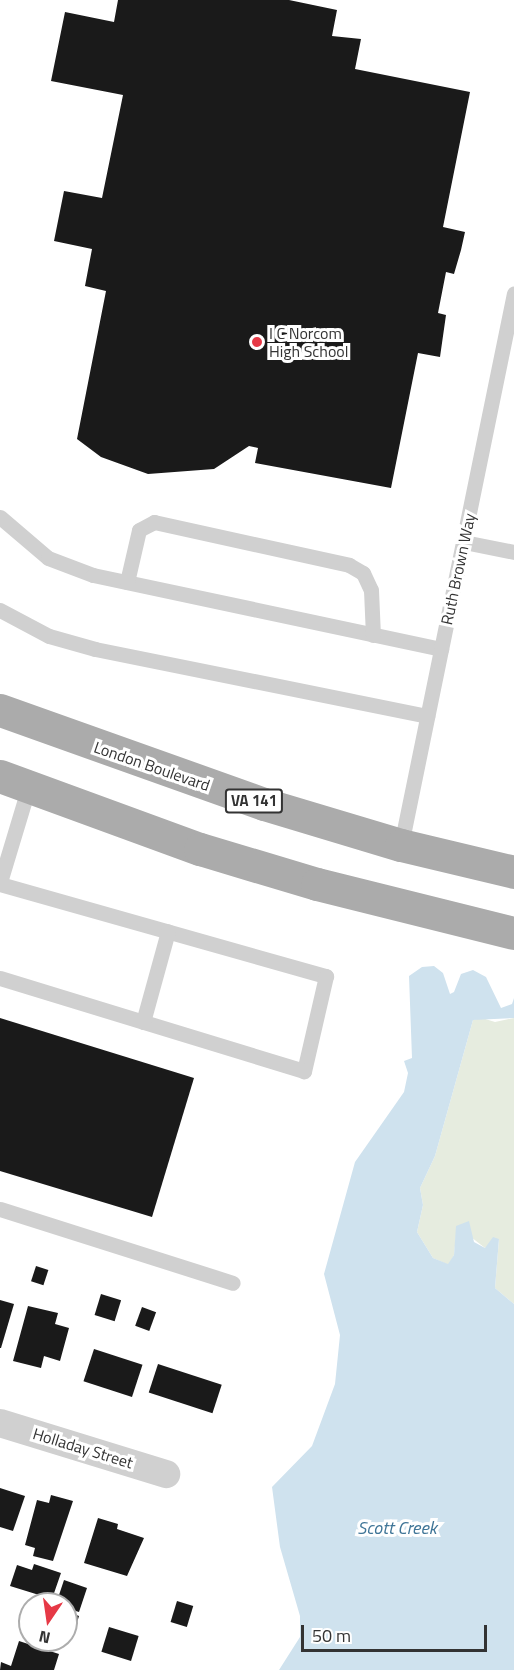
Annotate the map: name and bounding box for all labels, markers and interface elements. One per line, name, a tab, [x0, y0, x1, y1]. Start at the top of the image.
place label: I C Norcom High School	[269, 323, 348, 361]
marker: I C Norcom High School	[250, 335, 264, 349]
street label: Ruth Brown Way	[437, 511, 479, 627]
street label: London Boulevard	[91, 737, 213, 795]
road number: VA 141	[224, 789, 284, 813]
street label: Holladay Street	[31, 1424, 135, 1472]
water label: Scott Creek	[357, 1517, 437, 1539]
north arrow	[18, 1592, 78, 1652]
scale bar	[304, 1613, 490, 1651]
text: 50 m	[312, 1622, 351, 1649]
text: N	[36, 1625, 53, 1651]

